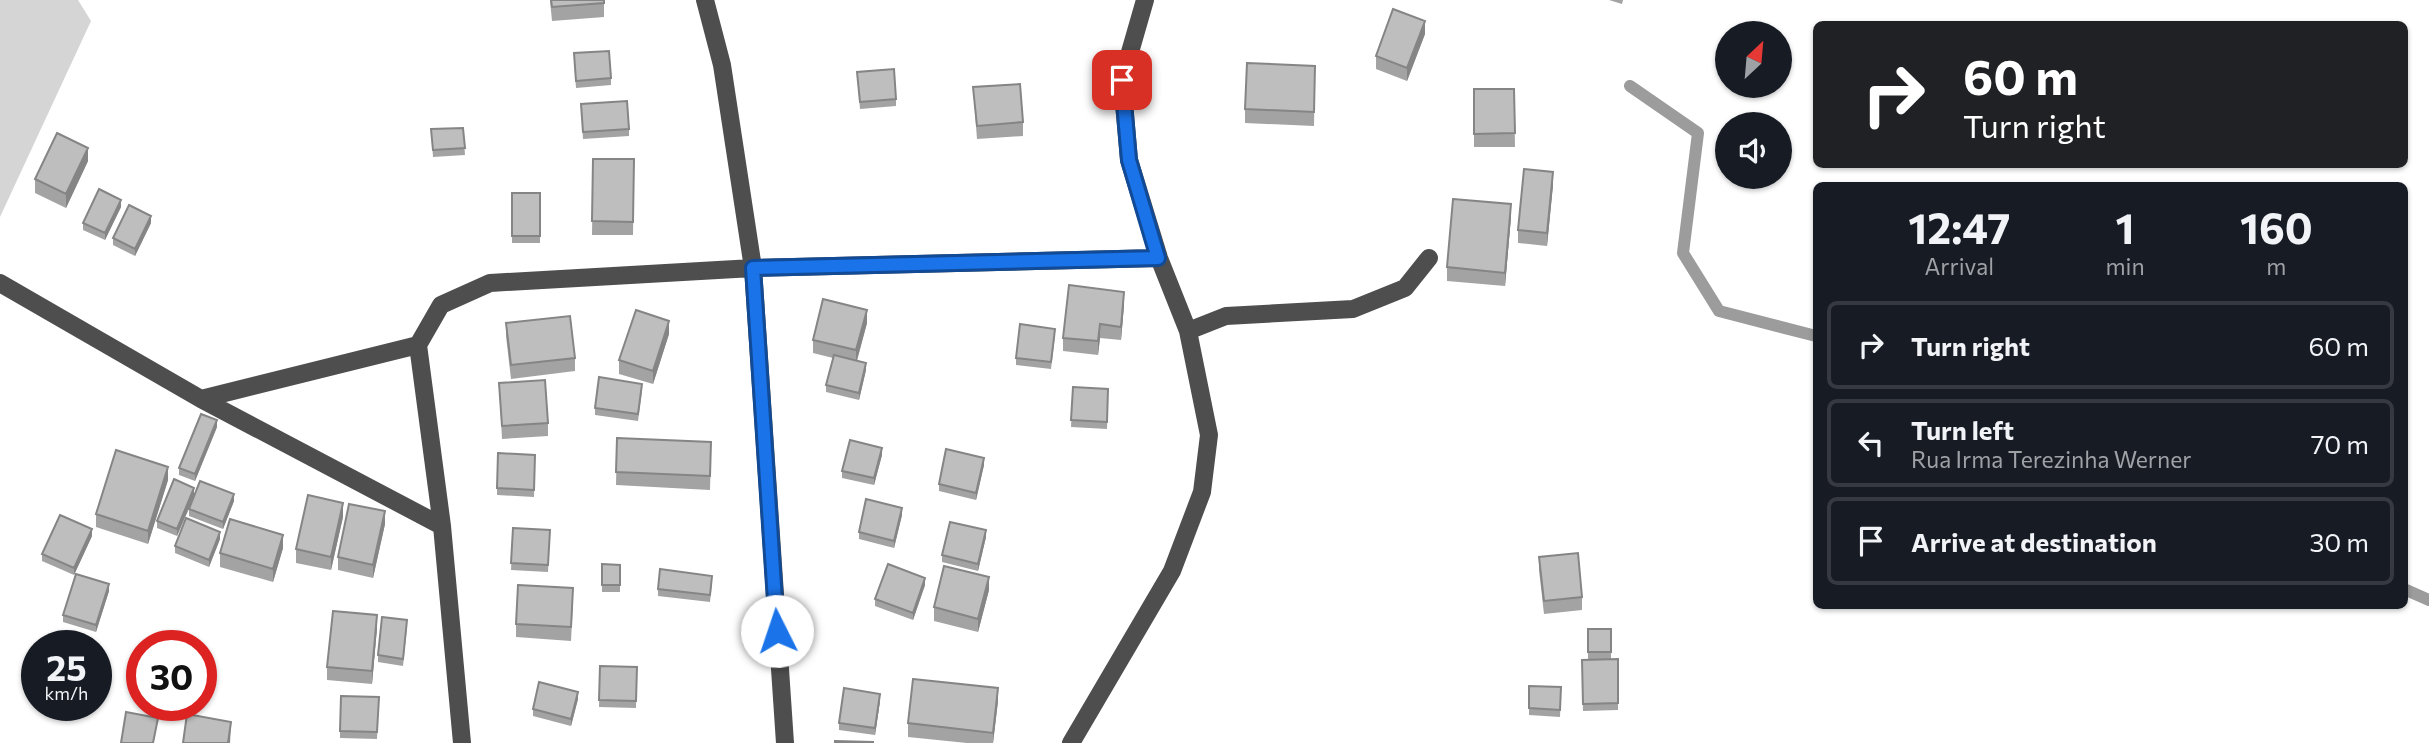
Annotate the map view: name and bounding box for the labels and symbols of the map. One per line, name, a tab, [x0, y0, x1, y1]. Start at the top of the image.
north arrow	[1715, 21, 1792, 98]
pin	[1092, 50, 1152, 110]
position arrow	[740, 594, 814, 668]
speed limit sign: 30	[126, 630, 217, 721]

